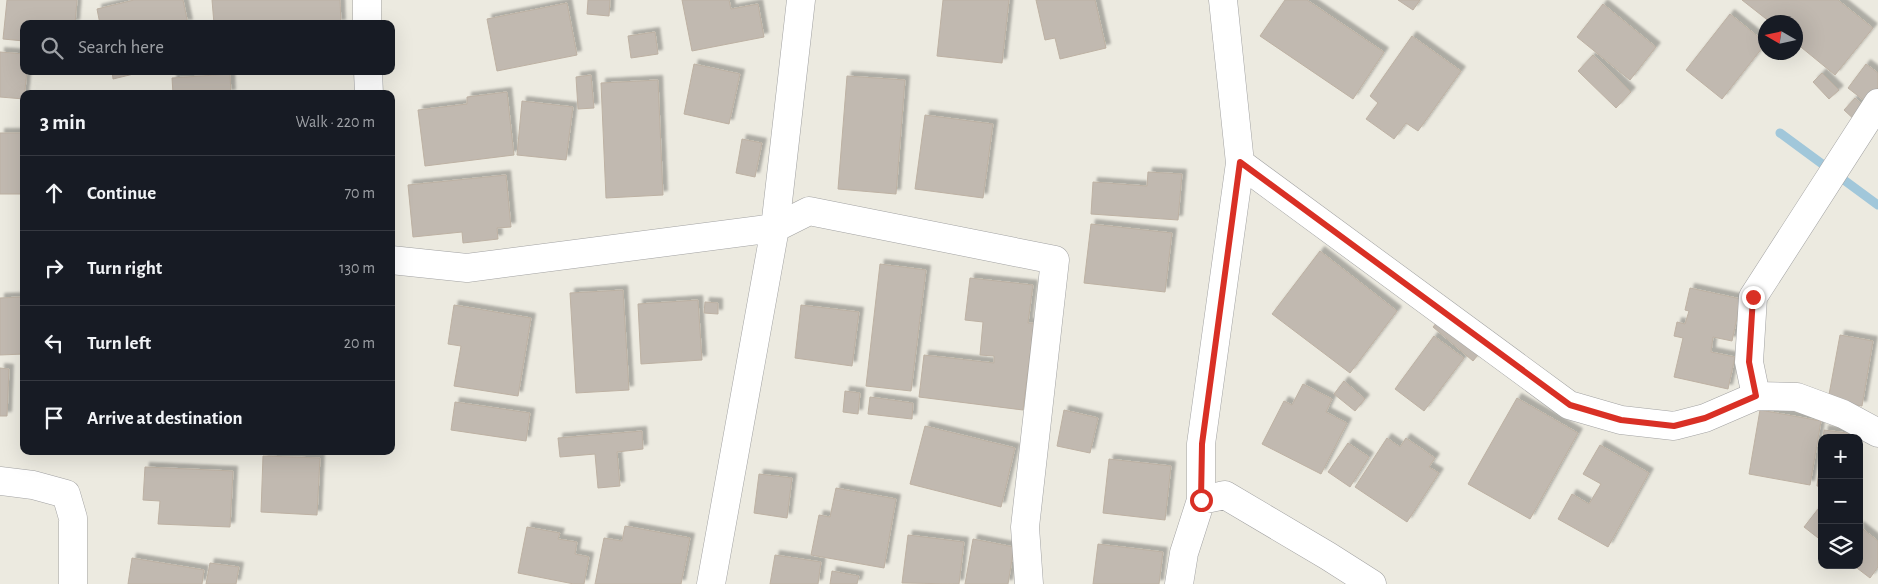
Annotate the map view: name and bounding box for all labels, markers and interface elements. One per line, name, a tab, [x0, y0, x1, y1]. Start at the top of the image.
north arrow	[1758, 15, 1803, 60]
search box	[20, 20, 395, 75]
icon: search	[38, 34, 66, 62]
text: Search here	[78, 38, 164, 57]
text: 3 min	[40, 112, 86, 133]
text: Walk · 220 m	[296, 114, 375, 130]
icon: ahead	[40, 179, 68, 207]
text: Continue	[87, 184, 156, 203]
text: 70 m	[344, 185, 375, 201]
icon: right	[40, 254, 68, 282]
text: Turn right	[87, 259, 162, 278]
text: 130 m	[339, 260, 375, 276]
route end	[1742, 286, 1765, 309]
icon: left	[40, 329, 68, 357]
text: Turn left	[87, 334, 151, 353]
text: 20 m	[344, 335, 375, 351]
icon: arrive	[40, 404, 68, 432]
text: Arrive at destination	[87, 409, 243, 428]
map controls	[1818, 434, 1863, 569]
button: +	[1818, 434, 1863, 479]
button: −	[1818, 479, 1863, 524]
route start	[1190, 489, 1213, 512]
button: layers	[1818, 524, 1863, 569]

